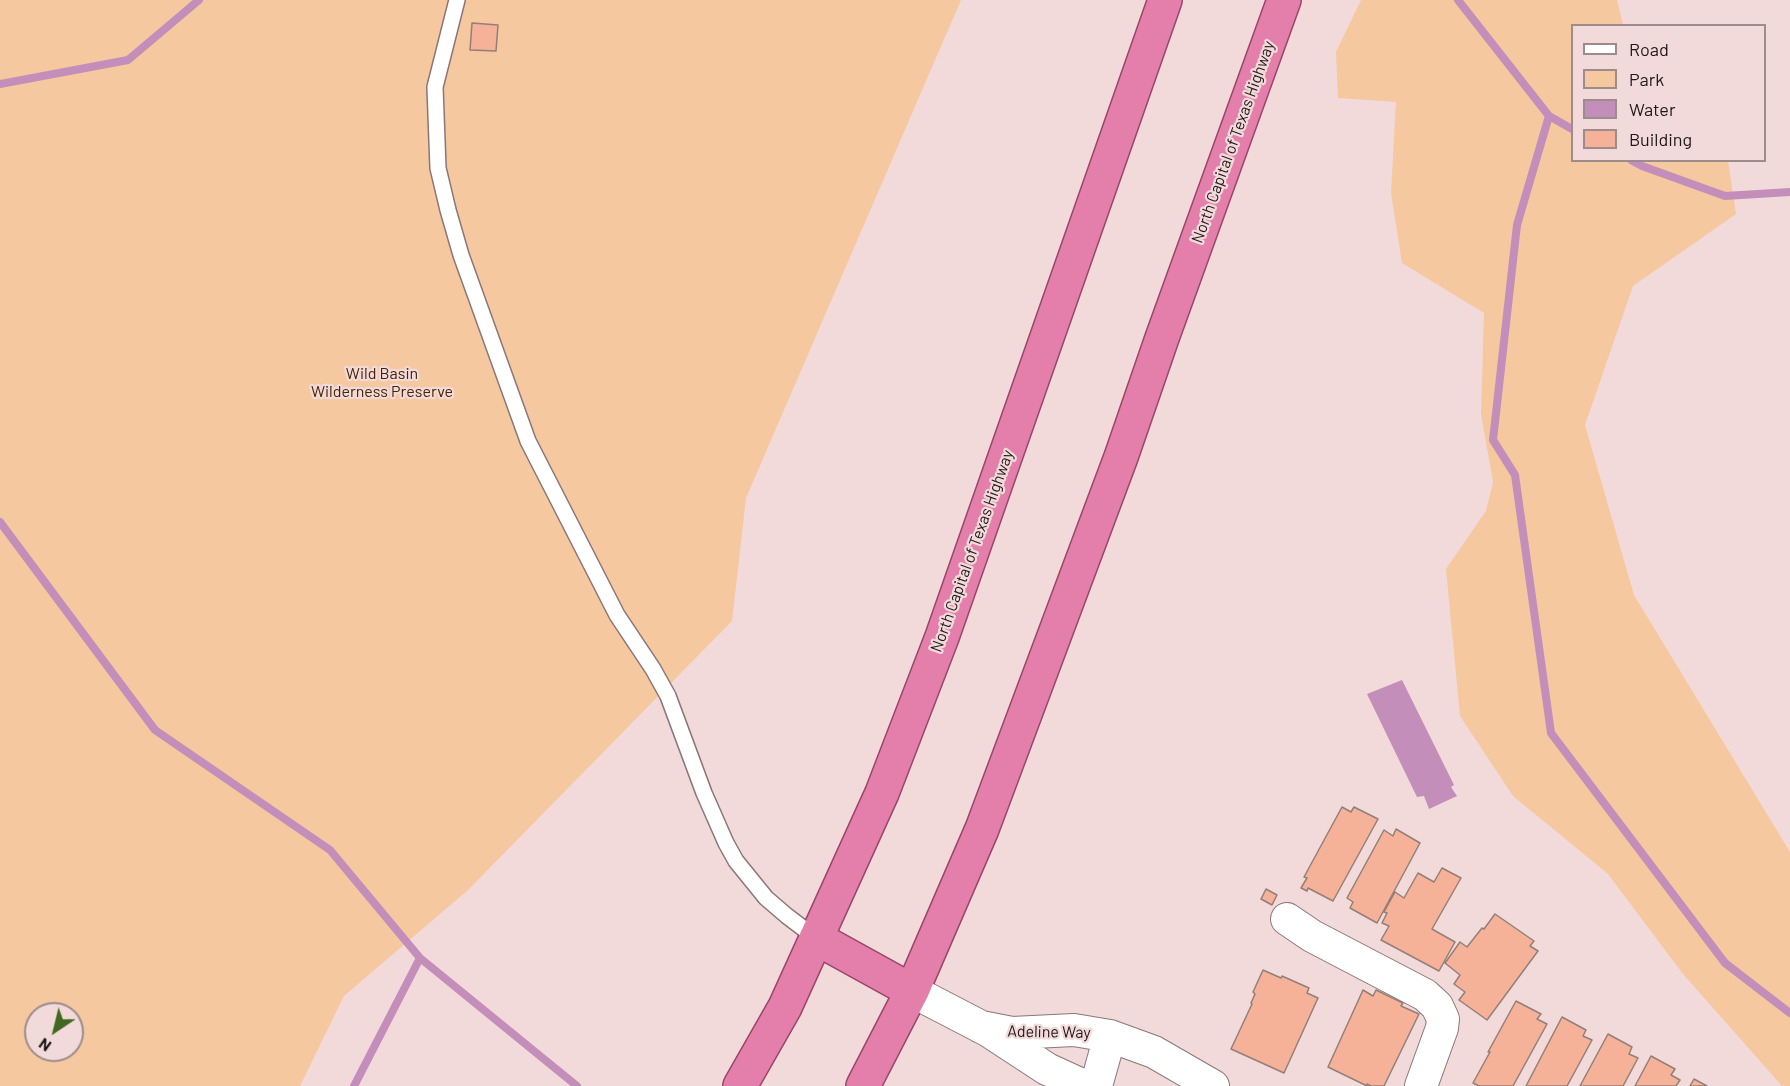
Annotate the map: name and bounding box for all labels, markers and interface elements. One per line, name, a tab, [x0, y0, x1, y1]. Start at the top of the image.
legend	[1571, 24, 1766, 162]
street label: North Capital of Texas Highway	[1187, 38, 1279, 246]
text: Road	[1629, 38, 1669, 60]
text: Park	[1629, 68, 1664, 90]
text: Water	[1629, 98, 1676, 120]
text: Building	[1629, 128, 1692, 150]
park label: Wild Basin Wilderness Preserve	[311, 364, 453, 402]
street label: North Capital of Texas Highway	[926, 447, 1018, 655]
north arrow	[24, 1002, 84, 1062]
street label: Adeline Way	[1007, 1022, 1091, 1042]
text: N	[35, 1035, 54, 1056]

